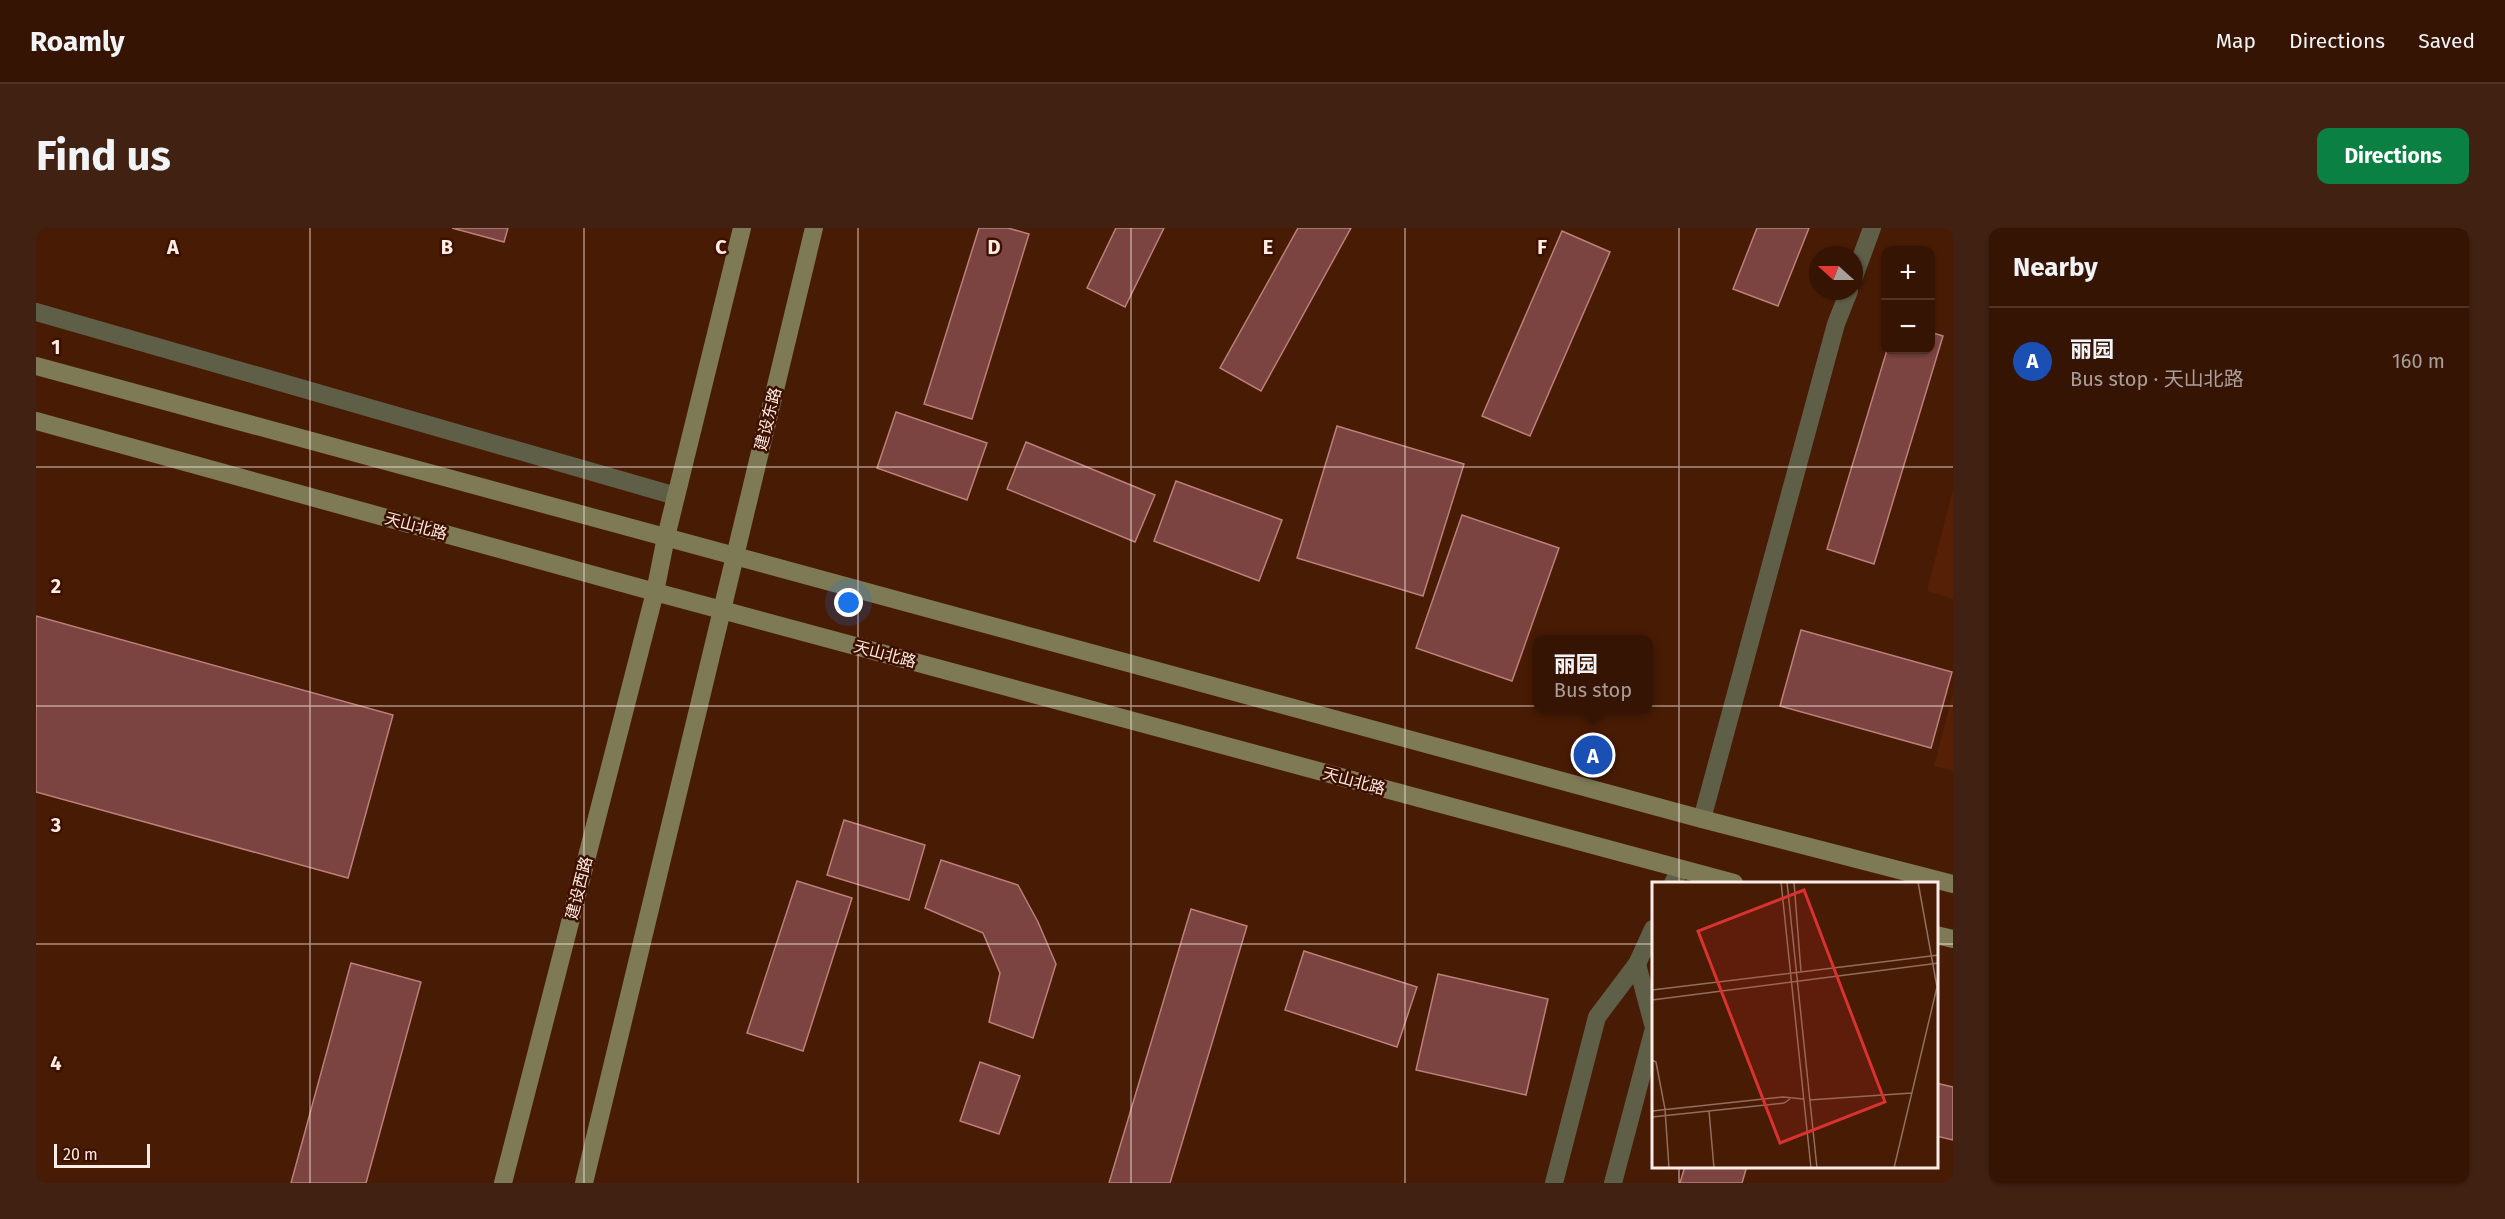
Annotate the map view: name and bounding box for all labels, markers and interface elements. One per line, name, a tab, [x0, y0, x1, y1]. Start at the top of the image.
text: Roamly	[30, 25, 124, 58]
text: Map	[2216, 28, 2256, 54]
text: Directions	[2289, 28, 2385, 54]
text: Saved	[2418, 28, 2475, 54]
button: Directions	[2317, 128, 2469, 184]
text: Find us	[36, 131, 171, 181]
text: A	[166, 235, 180, 259]
text: B	[441, 235, 453, 259]
text: C	[715, 235, 727, 259]
text: D	[987, 235, 1001, 259]
text: E	[1263, 235, 1273, 259]
text: F	[1537, 235, 1547, 259]
north arrow	[1809, 246, 1863, 300]
map controls	[1881, 246, 1935, 354]
button: +	[1881, 246, 1935, 300]
text: Nearby	[2013, 252, 2098, 283]
button: −	[1881, 300, 1935, 354]
text: 1	[51, 335, 61, 359]
text: 丽园	[2070, 336, 2114, 363]
text: A	[2027, 349, 2038, 373]
text: 160 m	[2392, 349, 2445, 373]
text: Bus stop · 天山北路	[2070, 367, 2244, 391]
street label: 建设东路	[751, 386, 785, 452]
street label: 天山北路	[383, 509, 449, 543]
text: 2	[51, 574, 61, 598]
your location	[834, 588, 863, 617]
popup	[1533, 635, 1653, 713]
street label: 天山北路	[852, 637, 918, 671]
text: 丽园	[1554, 651, 1598, 678]
text: Bus stop	[1554, 678, 1632, 702]
pin: A	[1574, 732, 1612, 778]
street label: 天山北路	[1321, 764, 1387, 798]
text: 3	[50, 813, 61, 837]
street label: 建设西路	[562, 855, 596, 921]
inset map	[1652, 882, 1938, 1168]
text: 4	[50, 1051, 62, 1075]
scale bar	[54, 1141, 150, 1168]
text: 20 m	[63, 1145, 98, 1164]

